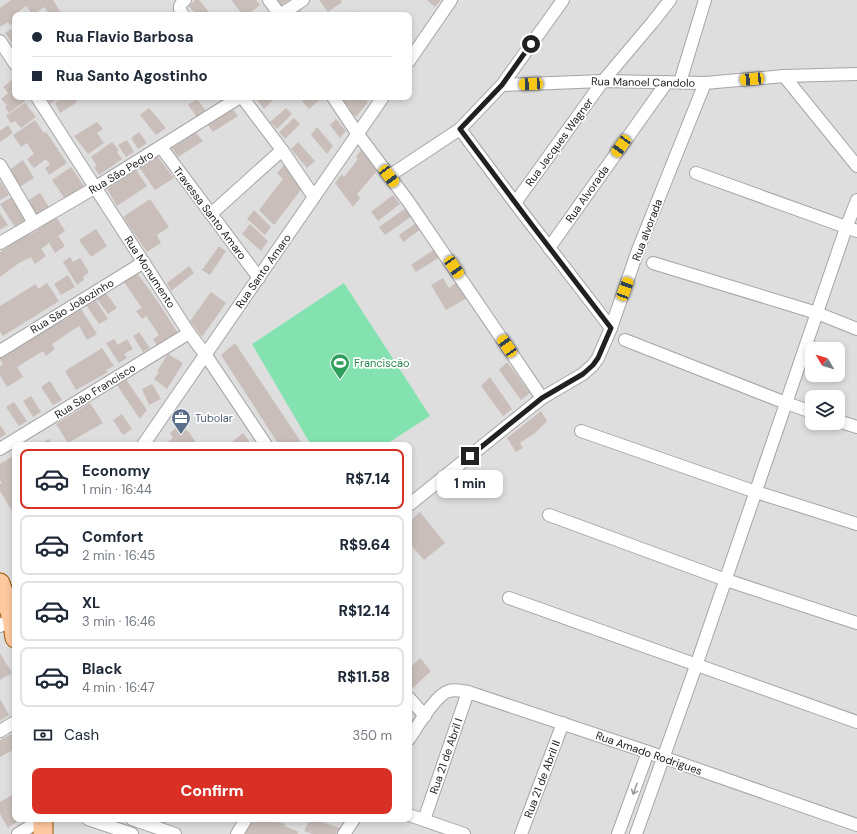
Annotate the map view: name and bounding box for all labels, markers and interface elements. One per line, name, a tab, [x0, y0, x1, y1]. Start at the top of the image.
text: Rua Flavio Barbosa	[56, 27, 193, 47]
route start	[522, 35, 540, 53]
text: Rua Santo Agostinho	[56, 66, 208, 86]
car	[740, 72, 764, 86]
street label: Rua Manoel Candolo	[591, 74, 695, 90]
car	[519, 77, 543, 91]
street label: Rua Jacques Wagner	[522, 95, 596, 189]
car	[609, 133, 633, 159]
street label: Rua São Pedro	[86, 147, 156, 197]
car	[377, 163, 401, 189]
street label: Rua Alvorada	[562, 163, 612, 225]
street label: Travessa Santo Amaro	[170, 164, 250, 262]
street label: Rua alvorada	[629, 197, 665, 263]
street label: Rua Santo Amaro	[232, 231, 294, 311]
street label: Rua Monumento	[121, 233, 179, 311]
car	[442, 254, 466, 280]
street label: Rua São Joãozinho	[28, 276, 116, 336]
car	[615, 276, 635, 302]
car	[495, 333, 519, 359]
north arrow	[805, 342, 845, 382]
map controls	[805, 342, 845, 430]
sports icon: Franciscão	[329, 352, 351, 380]
place label: Franciscão	[354, 356, 410, 370]
street label: Rua São Francisco	[52, 360, 138, 422]
button: layers	[805, 390, 845, 430]
office icon: Tubolar	[170, 407, 192, 435]
place label: Tubolar	[195, 411, 233, 425]
route end	[461, 447, 479, 465]
icon: car	[34, 461, 70, 497]
text: Economy	[82, 461, 150, 481]
text: R$7.14	[346, 469, 390, 489]
callout: 1 min	[437, 470, 503, 498]
text: 1 min	[454, 475, 486, 492]
text: 1 min · 16:44	[82, 481, 152, 498]
icon: car	[34, 527, 70, 563]
text: Comfort	[82, 527, 143, 547]
text: R$9.64	[340, 535, 390, 555]
text: 2 min · 16:45	[82, 547, 155, 564]
icon: car	[34, 593, 70, 629]
text: XL	[82, 593, 100, 613]
text: R$12.14	[338, 601, 390, 621]
text: 3 min · 16:46	[82, 613, 156, 630]
icon: car	[34, 659, 70, 695]
text: Black	[82, 659, 122, 679]
text: R$11.58	[338, 667, 390, 687]
text: 4 min · 16:47	[82, 679, 155, 696]
street label: Rua 21 de Abril I	[426, 716, 466, 796]
icon: cash	[32, 724, 54, 746]
text: Cash	[64, 725, 99, 745]
text: 350 m	[352, 727, 392, 744]
street label: Rua Amado Rodrigues	[594, 728, 704, 778]
street label: Rua 21 de Abril II	[521, 738, 563, 820]
button: Confirm	[32, 768, 392, 814]
one-way arrow	[630, 782, 638, 794]

